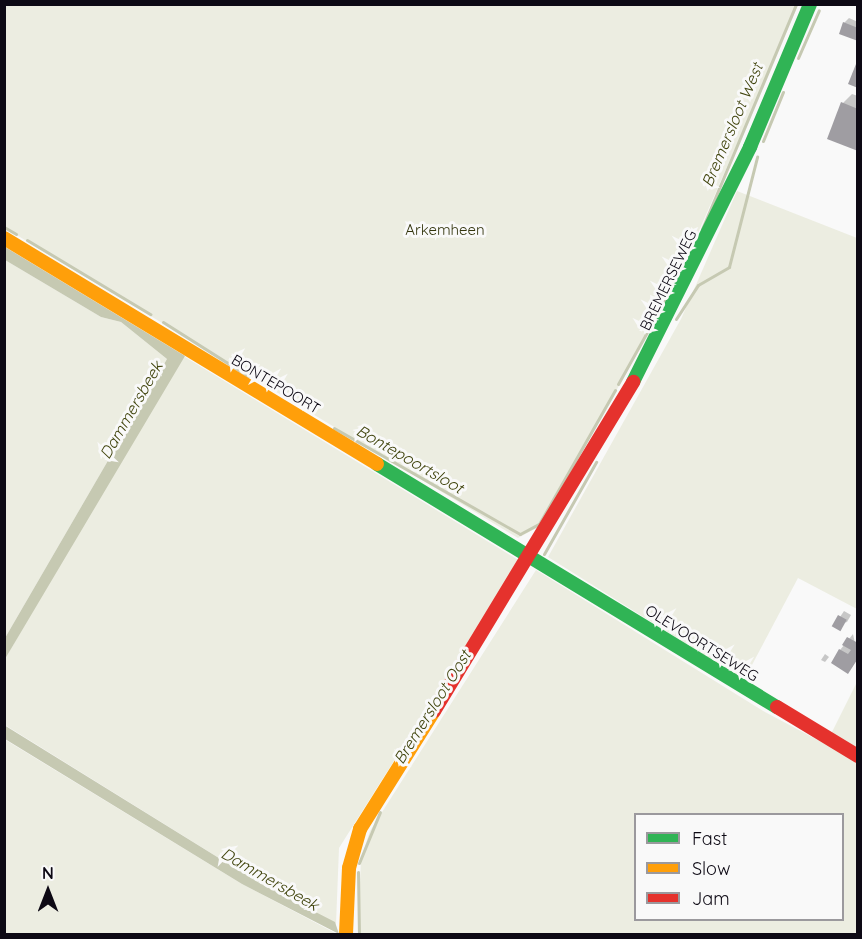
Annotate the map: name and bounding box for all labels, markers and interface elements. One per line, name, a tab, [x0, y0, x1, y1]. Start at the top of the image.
water label: Bremersloot West	[697, 60, 767, 190]
park label: Arkemheen	[405, 221, 485, 239]
street label: BREMERSEWEG	[636, 227, 700, 333]
street label: BONTEPOORT	[228, 350, 324, 418]
water label: Dammersbeek	[95, 358, 167, 462]
water label: Bontepoortsloot	[353, 421, 467, 497]
street label: OLEVOORTSEWEG	[642, 601, 762, 685]
water label: Bremersloot Oost	[389, 647, 475, 767]
legend	[634, 813, 844, 921]
text: Fast	[692, 827, 727, 850]
water label: Dammersbeek	[218, 843, 322, 915]
text: Slow	[692, 857, 730, 880]
north arrow	[18, 861, 78, 921]
text: N	[42, 863, 54, 883]
text: Jam	[692, 887, 730, 910]

